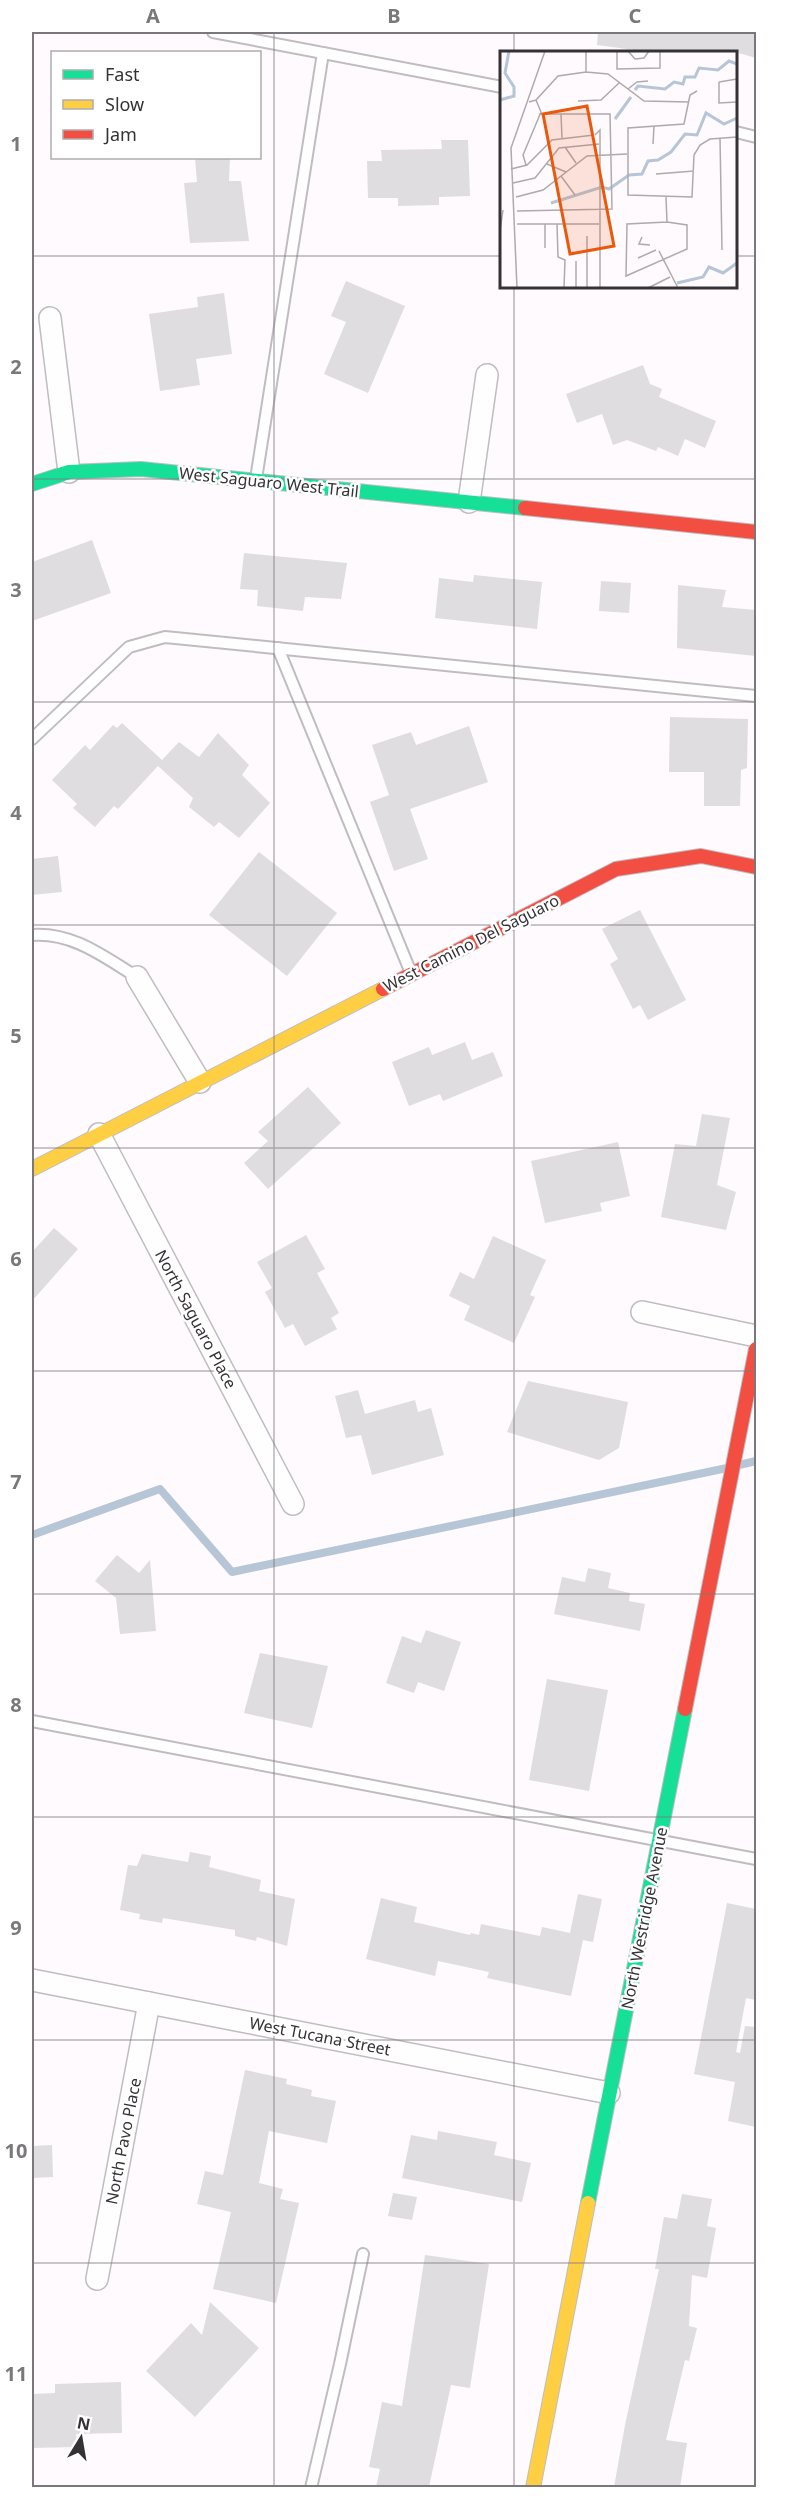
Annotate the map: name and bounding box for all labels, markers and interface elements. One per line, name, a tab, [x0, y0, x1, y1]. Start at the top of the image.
text: A	[146, 2, 160, 29]
text: B	[387, 2, 401, 29]
text: C	[629, 2, 642, 29]
legend	[51, 51, 261, 159]
inset map	[500, 51, 737, 288]
text: Fast	[105, 62, 140, 86]
text: Slow	[105, 92, 144, 116]
text: Jam	[103, 122, 137, 146]
text: 1	[10, 130, 22, 157]
text: 2	[10, 353, 22, 380]
street label: West Saguaro West Trail	[178, 462, 360, 502]
text: 3	[10, 576, 22, 603]
text: 4	[10, 799, 22, 826]
street label: West Camino Del Saguaro	[379, 889, 563, 997]
text: 5	[10, 1022, 22, 1049]
text: 6	[10, 1245, 22, 1272]
street label: North Saguaro Place	[150, 1246, 242, 1392]
text: 7	[10, 1468, 22, 1495]
text: 8	[10, 1691, 22, 1718]
street label: North Westridge Avenue	[616, 1825, 672, 2011]
text: 9	[10, 1914, 22, 1941]
street label: West Tucana Street	[247, 2012, 393, 2061]
street label: North Pavo Place	[100, 2076, 146, 2206]
text: 10	[5, 2137, 27, 2164]
text: 11	[5, 2360, 27, 2387]
north arrow	[51, 2408, 111, 2468]
text: N	[75, 2411, 92, 2435]

